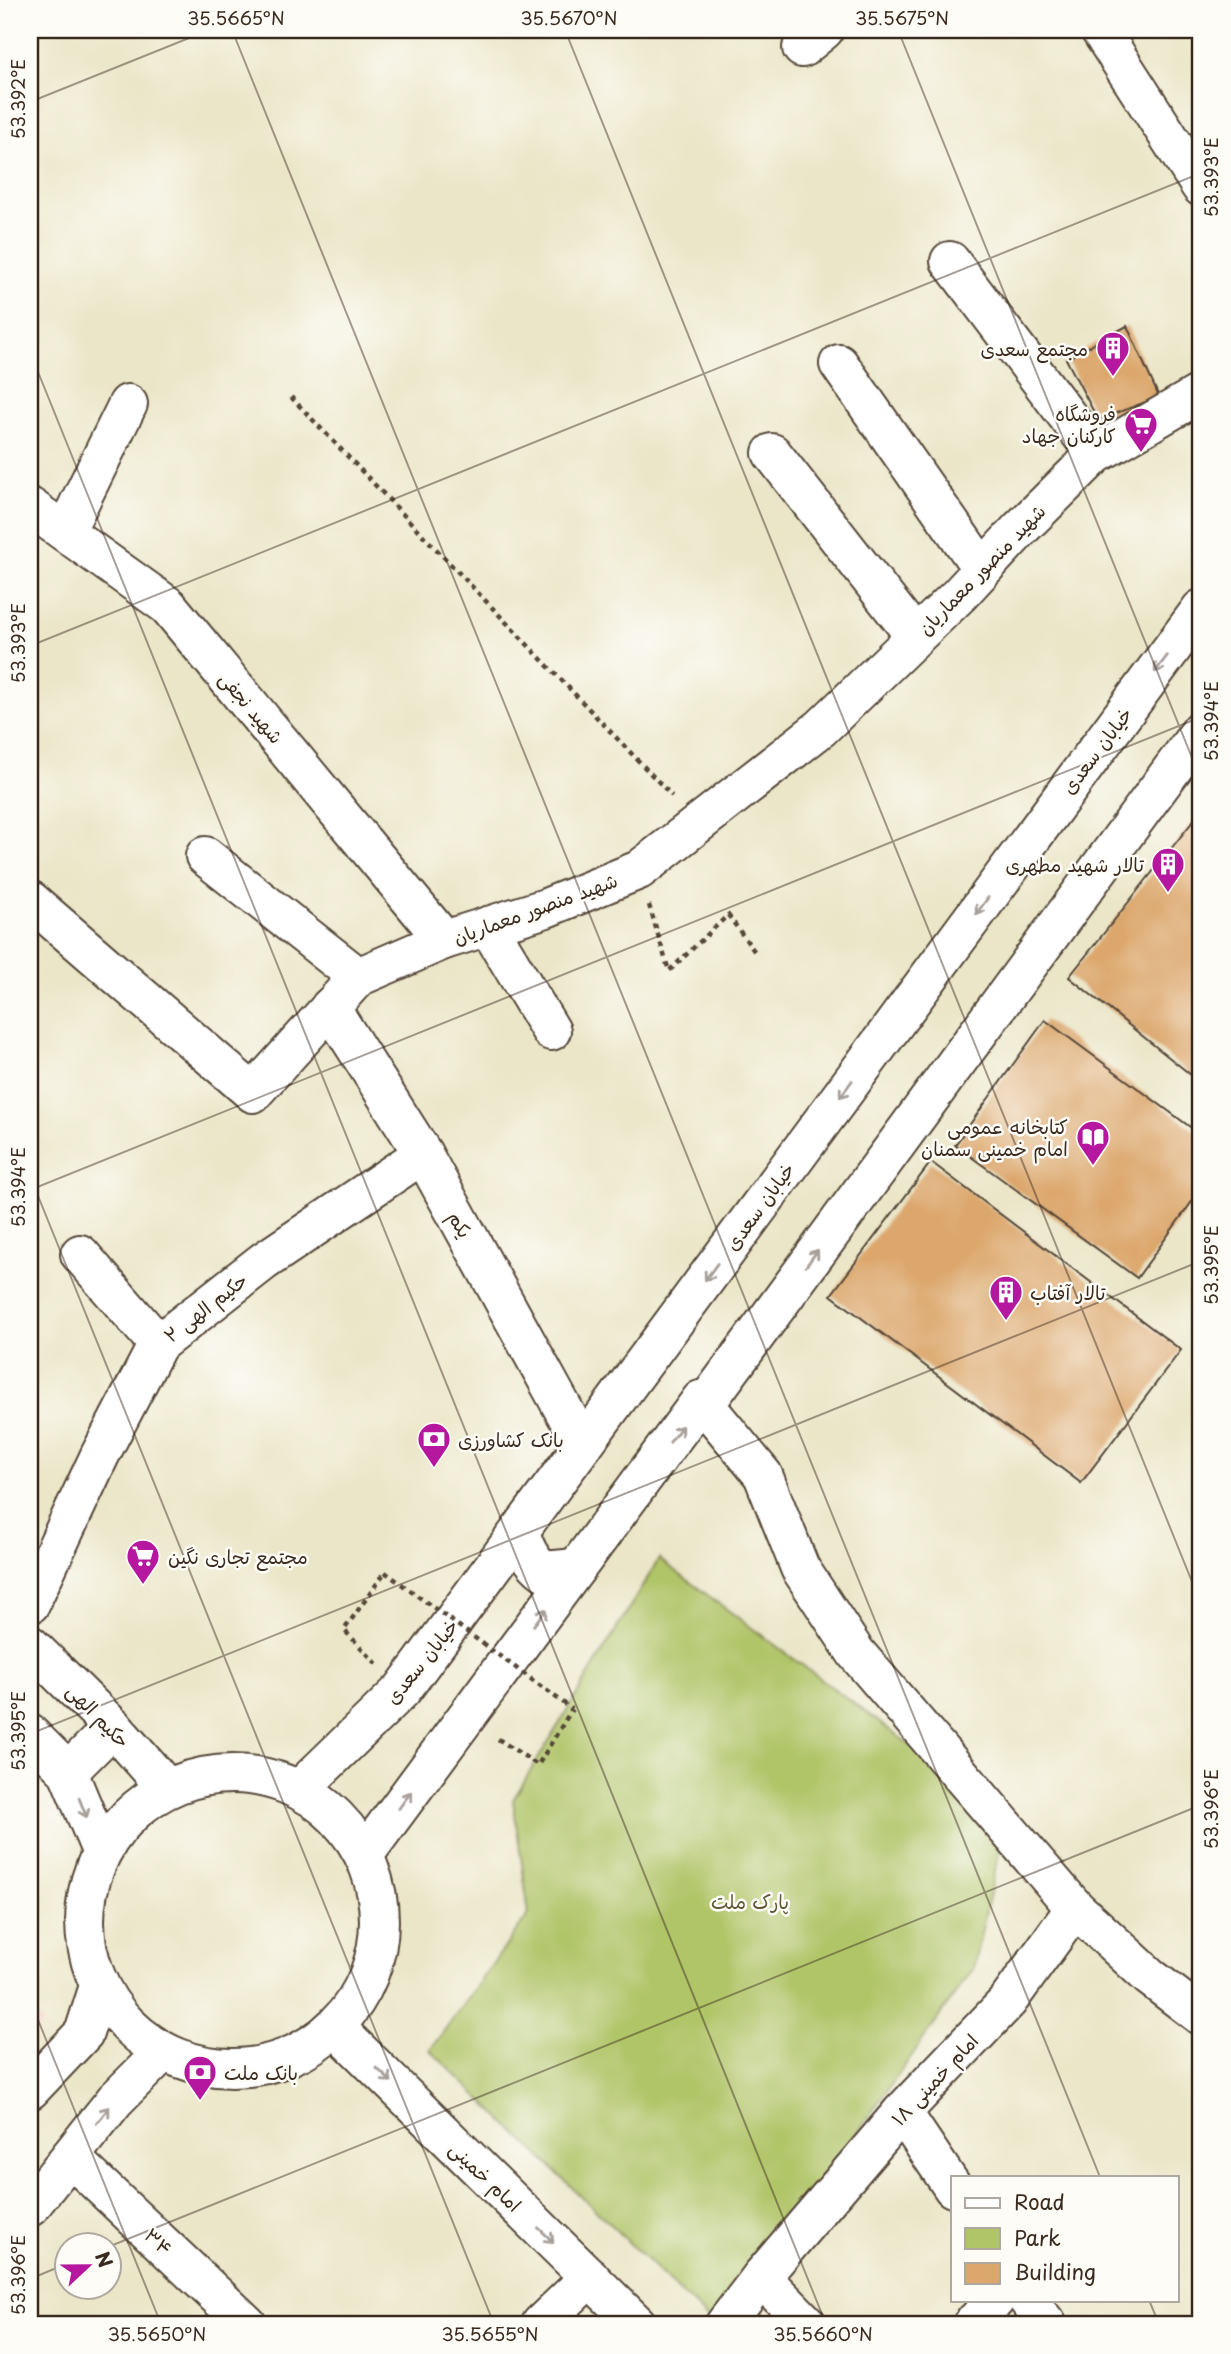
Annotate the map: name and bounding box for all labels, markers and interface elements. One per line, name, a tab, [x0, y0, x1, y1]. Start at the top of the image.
text: 35.5665°N	[187, 4, 285, 31]
text: 35.5670°N	[521, 4, 617, 31]
text: 35.5675°N	[855, 4, 949, 31]
text: 53.392°E	[4, 59, 31, 139]
text: 53.393°E	[1197, 137, 1224, 217]
building icon: مجتمع سعدی	[1094, 329, 1132, 378]
place label: مجتمع سعدی	[980, 334, 1088, 363]
place label: فروشگاه کارکنان جهاد	[1022, 399, 1116, 449]
supermarket icon: فروشگاه کارکنان جهاد	[1122, 405, 1160, 454]
street label: شهید منصور معماریان	[911, 497, 1051, 641]
text: 53.393°E	[4, 603, 31, 683]
one-way arrow	[1153, 654, 1168, 672]
street label: شهید نجفی	[213, 665, 291, 749]
text: 53.394°E	[1197, 681, 1224, 761]
street label: خیابان سعدی	[1054, 701, 1138, 799]
building icon: تالار شهید مطهری	[1149, 845, 1187, 894]
place label: تالار شهید مطهری	[1006, 850, 1144, 878]
street label: شهید منصور معماریان	[449, 865, 621, 951]
one-way arrow	[974, 896, 989, 914]
one-way arrow	[839, 1079, 854, 1097]
place label: کتابخانه عمومی امام خمینی سمنان	[921, 1112, 1068, 1164]
library icon: کتابخانه عمومی امام خمینی سمنان	[1074, 1118, 1112, 1167]
text: 53.394°E	[4, 1147, 31, 1227]
street label: خیابان سعدی	[717, 1156, 801, 1256]
street label: یکم	[440, 1205, 480, 1244]
text: 53.395°E	[1197, 1225, 1224, 1305]
one-way arrow	[805, 1249, 820, 1268]
one-way arrow	[704, 1262, 719, 1280]
street label: حکیم الهی ۲	[157, 1265, 254, 1350]
building icon: تالار آفتاب	[987, 1273, 1025, 1322]
place label: تالار آفتاب	[1030, 1278, 1106, 1306]
bank icon: بانک کشاورزی	[415, 1420, 453, 1469]
place label: بانک کشاورزی	[458, 1425, 564, 1453]
one-way arrow	[668, 1425, 683, 1444]
supermarket icon: مجتمع تجاری نگین	[124, 1537, 162, 1586]
place label: مجتمع تجاری نگین	[168, 1542, 308, 1571]
one-way arrow	[532, 1608, 547, 1626]
street label: خیابان سعدی	[378, 1612, 464, 1710]
street label: حکیم الهی	[60, 1676, 137, 1755]
text: 53.395°E	[4, 1691, 31, 1771]
text: 53.396°E	[1197, 1769, 1224, 1849]
one-way arrow	[397, 1791, 412, 1810]
one-way arrow	[77, 1797, 90, 1819]
park label: پارک ملت	[711, 1887, 789, 1915]
street label: امام خمینی ۱۸	[884, 2027, 986, 2133]
bank icon: بانک ملت	[181, 2053, 219, 2102]
place label: بانک ملت	[224, 2058, 298, 2086]
one-way arrow	[375, 2067, 392, 2084]
one-way arrow	[96, 2107, 111, 2125]
street label: امام خمینی	[442, 2134, 528, 2219]
legend	[951, 2176, 1178, 2302]
text: Road	[1014, 2185, 1065, 2217]
street label: ۳۴	[139, 2221, 179, 2261]
text: Park	[1014, 2221, 1061, 2253]
one-way arrow	[537, 2226, 554, 2243]
north arrow	[52, 2232, 122, 2302]
text: 53.396°E	[4, 2235, 31, 2315]
text: N	[89, 2247, 120, 2271]
text: Building	[1014, 2255, 1096, 2287]
text: 35.5650°N	[108, 2320, 206, 2347]
text: 35.5655°N	[441, 2320, 539, 2347]
text: 35.5660°N	[773, 2320, 873, 2347]

